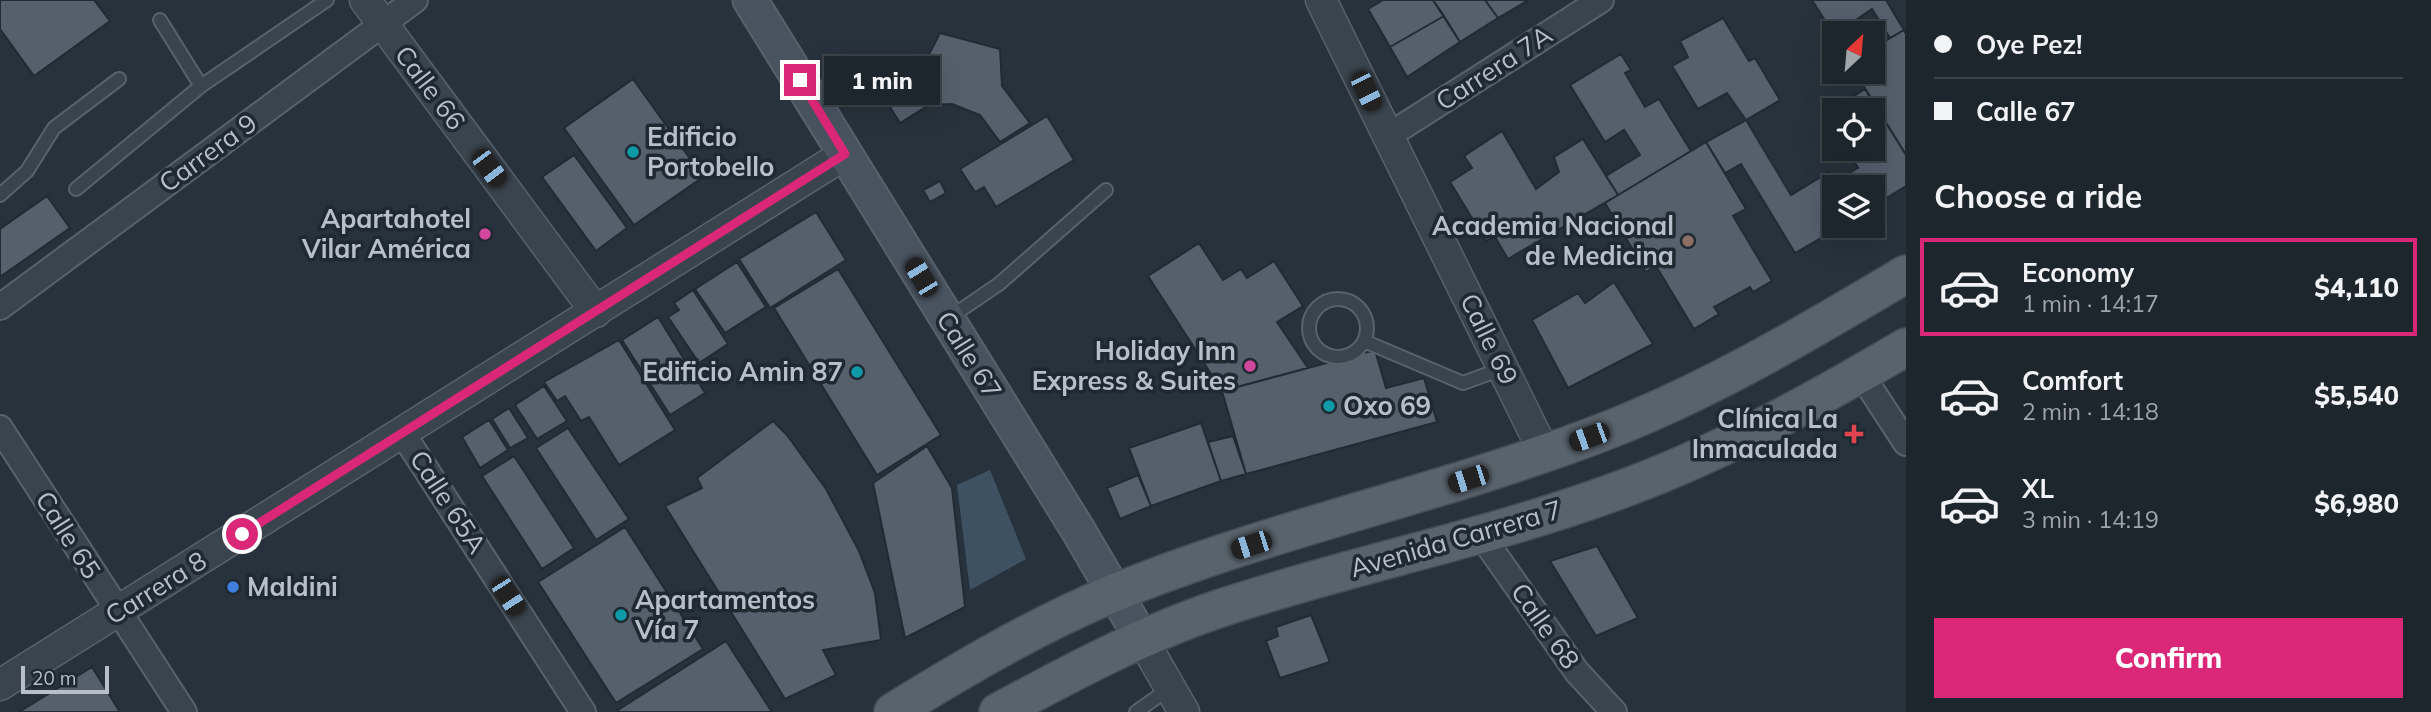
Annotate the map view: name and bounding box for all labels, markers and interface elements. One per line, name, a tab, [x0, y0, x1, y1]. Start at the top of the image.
street label: Carrera 7A	[1429, 18, 1558, 117]
north arrow	[1822, 21, 1885, 84]
map controls	[1822, 21, 1885, 238]
text: Oye Pez!	[1976, 28, 2083, 61]
street label: Calle 66	[388, 39, 473, 137]
callout: 1 min	[824, 56, 940, 104]
route end	[784, 64, 816, 96]
text: 1 min	[851, 66, 913, 95]
car	[1348, 68, 1385, 114]
text: Calle 67	[1976, 95, 2076, 128]
button: locate	[1822, 98, 1885, 161]
street label: Carrera 9	[152, 106, 263, 199]
place label: Edificio Portobello	[647, 120, 774, 183]
marker: Edificio Portobello	[625, 144, 641, 160]
car	[468, 145, 511, 191]
button: layers	[1822, 175, 1885, 238]
text: Choose a ride	[1934, 176, 2142, 216]
place label: Apartahotel Vilar América	[301, 202, 471, 265]
place label: Academia Nacional de Medicina	[1432, 209, 1674, 272]
marker: Apartahotel Vilar América	[477, 226, 493, 242]
marker: Academia Nacional de Medicina	[1680, 233, 1696, 249]
car	[902, 254, 941, 300]
icon: car	[1938, 256, 2001, 319]
text: Economy	[2022, 256, 2134, 289]
text: $4,110	[2314, 271, 2399, 304]
street label: Calle 69	[1453, 288, 1526, 390]
text: 1 min · 14:17	[2022, 289, 2159, 318]
street label: Calle 67	[930, 305, 1009, 405]
place label: Holiday Inn Express & Suites	[1032, 334, 1236, 397]
place label: Edificio Amin 87	[642, 355, 843, 388]
marker: Holiday Inn Express & Suites	[1242, 358, 1258, 374]
marker: Edificio Amin 87	[849, 364, 865, 380]
icon: car	[1938, 364, 2001, 427]
text: Comfort	[2022, 364, 2123, 397]
text: $5,540	[2314, 379, 2399, 412]
place label: Oxo 69	[1343, 389, 1431, 422]
text: 2 min · 14:18	[2022, 397, 2159, 426]
marker: Oxo 69	[1321, 398, 1337, 414]
place label: Clínica La Inmaculada	[1692, 402, 1838, 465]
car	[1566, 420, 1613, 454]
marker: Clínica La Inmaculada	[1844, 424, 1864, 444]
street label: Calle 65A	[403, 444, 494, 560]
car	[1445, 463, 1492, 495]
icon: car	[1938, 472, 2001, 535]
text: XL	[2022, 472, 2054, 505]
street label: Calle 65	[29, 485, 108, 585]
text: $6,980	[2314, 487, 2399, 520]
street label: Avenida Carrera 7	[1346, 493, 1566, 585]
text: 3 min · 14:19	[2022, 505, 2159, 534]
route start	[226, 518, 258, 550]
car	[1228, 529, 1275, 561]
street label: Carrera 8	[99, 544, 212, 632]
place label: Maldini	[247, 570, 338, 603]
car	[488, 573, 529, 619]
street label: Calle 68	[1504, 576, 1587, 675]
marker: Maldini	[225, 579, 241, 595]
place label: Apartamentos Vía 7	[634, 583, 815, 646]
marker: Apartamentos Vía 7	[613, 607, 629, 623]
button: Confirm	[1934, 618, 2403, 698]
scale bar	[21, 663, 108, 695]
text: 20 m	[32, 666, 76, 690]

